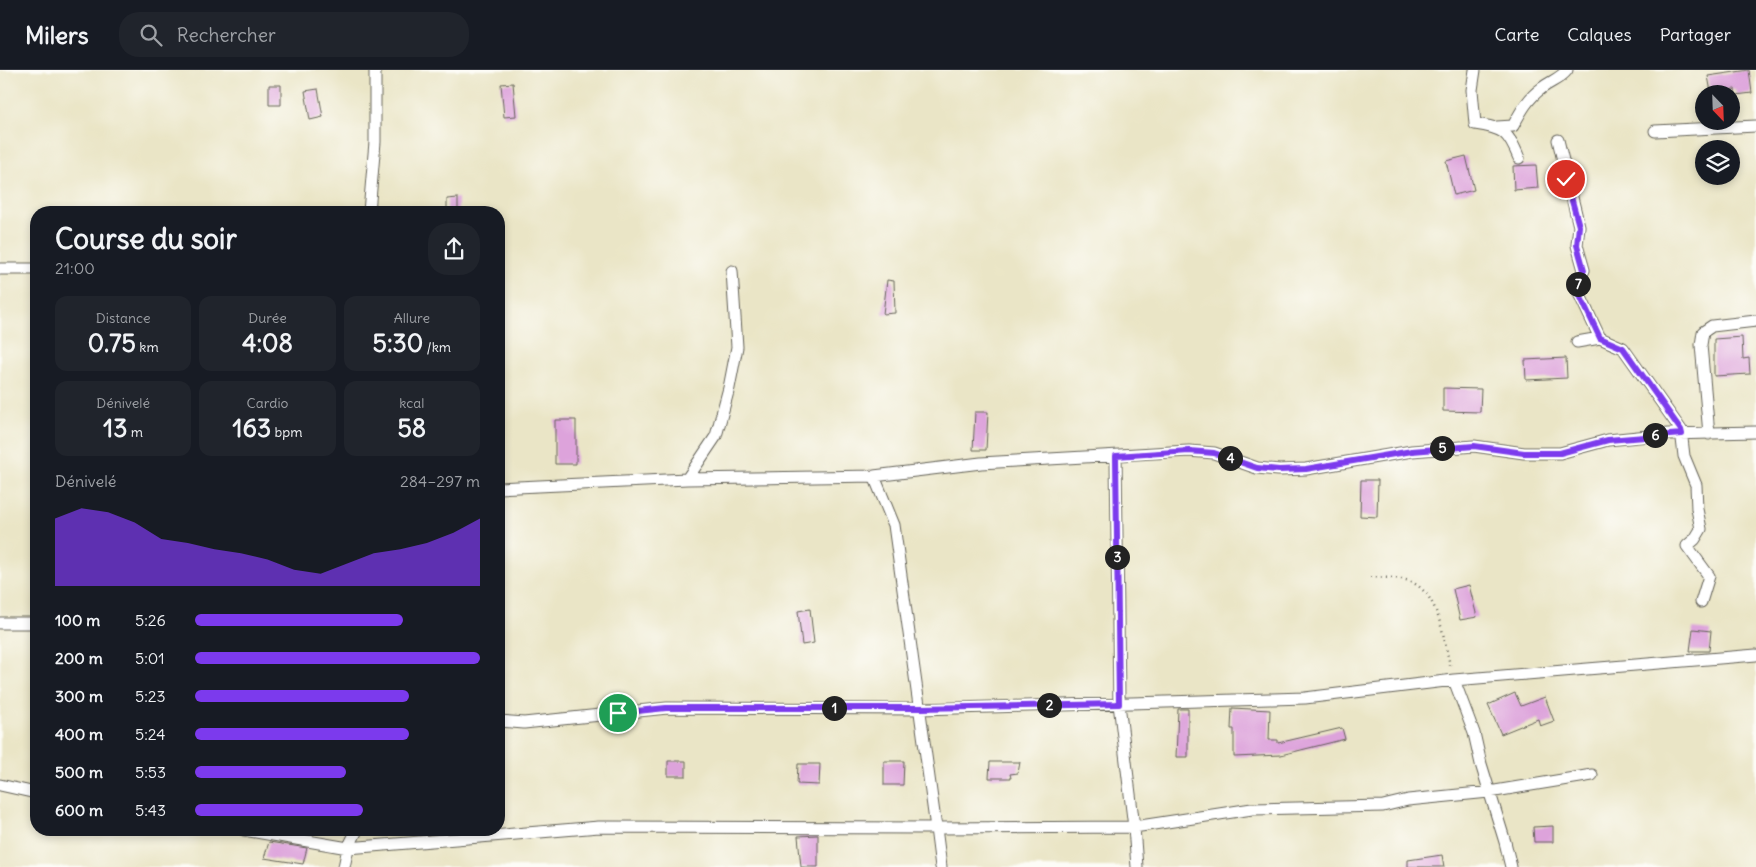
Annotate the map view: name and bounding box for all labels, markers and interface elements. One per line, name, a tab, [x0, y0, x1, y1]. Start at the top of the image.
search box	[119, 12, 469, 57]
text: Milers	[25, 20, 89, 50]
icon: search	[137, 21, 165, 49]
text: Rechercher	[177, 23, 276, 47]
text: Carte	[1494, 23, 1539, 46]
text: Calques	[1567, 23, 1632, 46]
text: Partager	[1660, 23, 1731, 46]
north arrow	[1695, 85, 1740, 130]
map controls	[1695, 85, 1740, 185]
button: layers	[1695, 140, 1740, 185]
pin	[1545, 158, 1587, 200]
icon: check	[1552, 165, 1580, 193]
text: Course du soir	[55, 221, 237, 257]
button: share	[428, 223, 480, 275]
text: 21:00	[55, 258, 95, 278]
pin: 7	[1566, 272, 1590, 296]
text: 7	[1575, 275, 1582, 293]
text: Distance	[96, 309, 151, 327]
text: Durée	[248, 309, 287, 327]
text: Allure	[394, 309, 430, 327]
text: 0.75	[88, 327, 136, 359]
text: 4:08	[242, 327, 293, 359]
text: 5:30	[373, 327, 423, 359]
text: km	[136, 338, 159, 356]
text: /km	[423, 338, 451, 356]
text: Dénivelé	[96, 394, 150, 412]
text: Cardio	[247, 394, 288, 412]
text: kcal	[399, 394, 424, 412]
text: 13	[103, 412, 127, 444]
text: 163	[233, 412, 271, 444]
text: 58	[397, 412, 426, 444]
pin: 6	[1642, 422, 1668, 448]
text: m	[127, 423, 143, 441]
text: bpm	[271, 423, 302, 441]
text: 6	[1651, 426, 1660, 444]
pin: 5	[1430, 436, 1454, 460]
text: 5	[1438, 439, 1447, 457]
pin: 4	[1218, 446, 1242, 470]
text: 4	[1226, 449, 1235, 467]
text: Dénivelé	[55, 471, 116, 491]
text: 284–297 m	[400, 471, 480, 491]
pin: 3	[1104, 544, 1130, 570]
text: 3	[1114, 548, 1121, 566]
text: 100 m	[55, 610, 100, 630]
text: 5:26	[135, 610, 166, 630]
text: 200 m	[55, 648, 103, 668]
text: 5:01	[135, 648, 165, 668]
text: 300 m	[55, 686, 103, 706]
text: 5:23	[135, 686, 166, 706]
pin	[597, 692, 639, 734]
pin: 2	[1036, 692, 1062, 718]
pin: 1	[822, 696, 846, 720]
text: 2	[1046, 696, 1053, 714]
icon: arrive	[604, 699, 632, 727]
text: 1	[832, 699, 837, 717]
text: 400 m	[55, 724, 103, 744]
text: 5:24	[135, 724, 166, 744]
text: 500 m	[55, 762, 103, 782]
text: 5:53	[135, 762, 166, 782]
text: 600 m	[55, 800, 103, 820]
text: 5:43	[135, 800, 166, 820]

